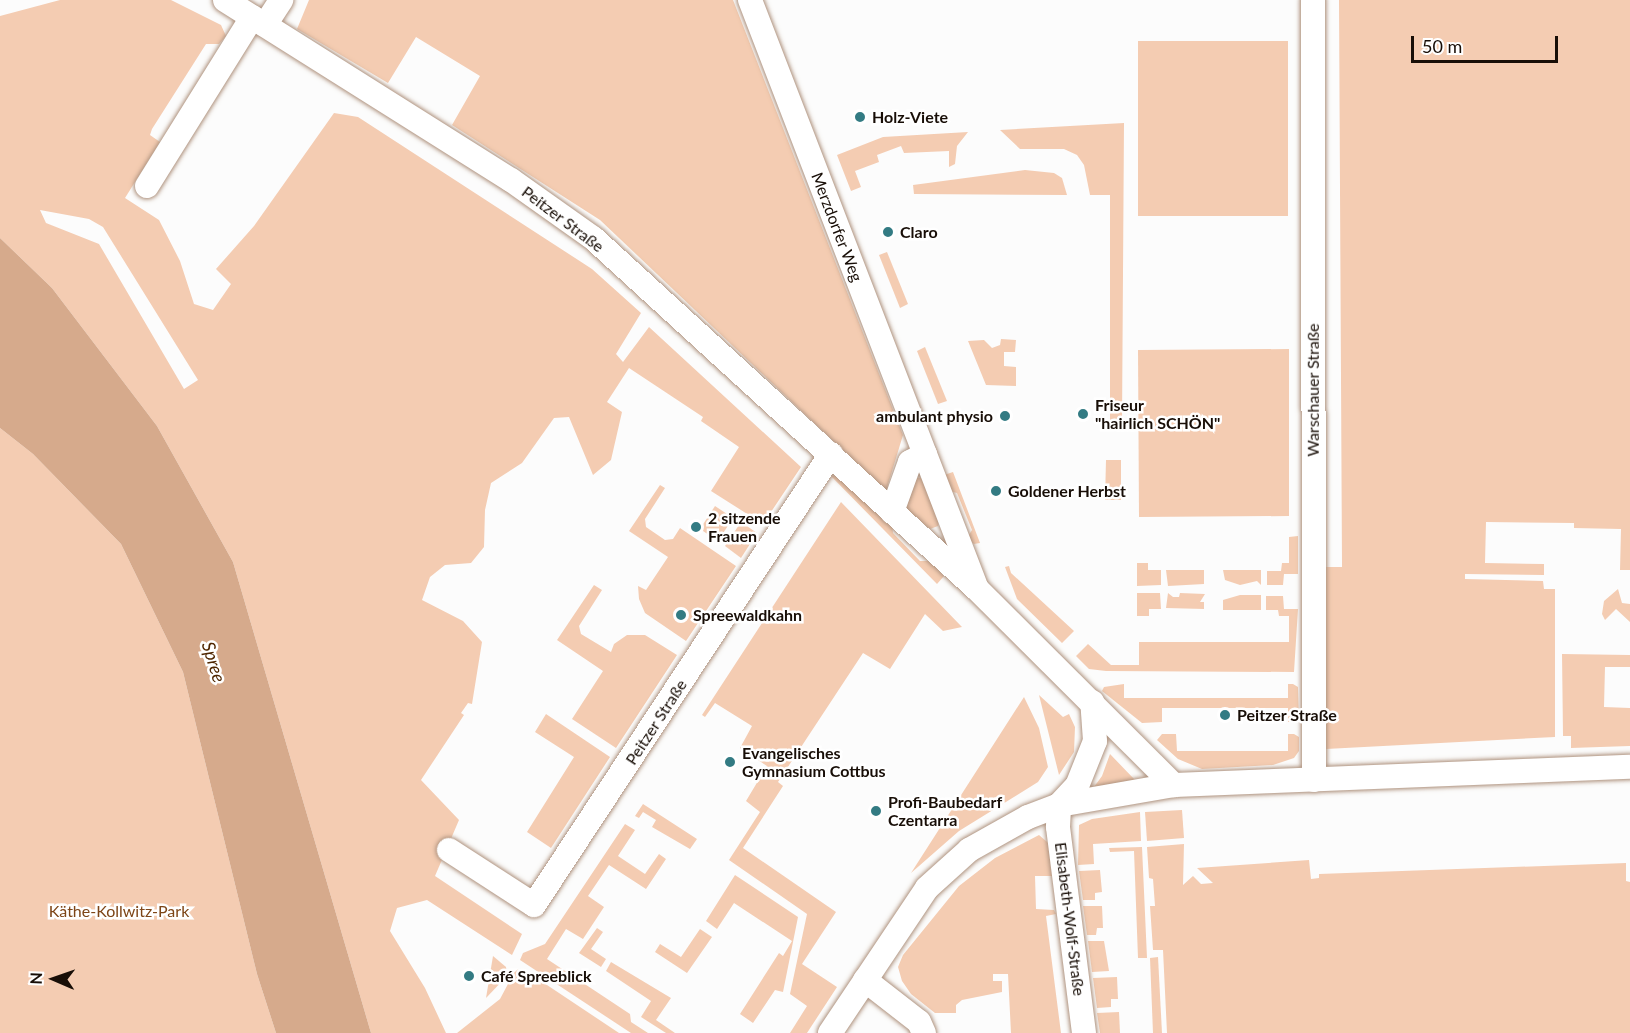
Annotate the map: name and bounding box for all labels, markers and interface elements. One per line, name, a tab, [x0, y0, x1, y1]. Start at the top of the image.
scale bar	[1414, 24, 1561, 62]
text: 50 m	[1422, 35, 1462, 57]
place label: Holz-Viete	[872, 107, 948, 127]
marker: Holz-Viete	[853, 110, 867, 124]
street label: Merzdorfer Weg	[807, 169, 867, 285]
street label: Peitzer Straße	[518, 182, 608, 256]
place label: Claro	[900, 222, 938, 242]
marker: Claro	[881, 225, 895, 239]
street label: Warschauer Straße	[1303, 323, 1323, 457]
place label: Friseur "hairlich SCHÖN"	[1095, 395, 1220, 433]
place label: ambulant physio	[876, 406, 993, 426]
marker: Friseur "hairlich SCHÖN"	[1076, 407, 1090, 421]
marker: ambulant physio	[998, 409, 1012, 423]
place label: Goldener Herbst	[1008, 481, 1126, 501]
marker: Goldener Herbst	[989, 484, 1003, 498]
place label: 2 sitzende Frauen	[708, 508, 781, 546]
marker: 2 sitzende Frauen	[689, 520, 703, 534]
place label: Spreewaldkahn	[693, 605, 802, 625]
marker: Spreewaldkahn	[674, 608, 688, 622]
water label: Spree	[198, 639, 230, 685]
street label: Peitzer Straße	[621, 676, 691, 768]
place label: Peitzer Straße	[1237, 705, 1337, 725]
marker: Peitzer Straße	[1218, 708, 1232, 722]
place label: Evangelisches Gymnasium Cottbus	[742, 743, 886, 781]
marker: Evangelisches Gymnasium Cottbus	[723, 755, 737, 769]
place label: Profi-Baubedarf Czentarra	[888, 792, 1002, 830]
marker: Profi-Baubedarf Czentarra	[869, 804, 883, 818]
street label: Elisabeth-Wolf-Straße	[1051, 841, 1089, 997]
park label: Käthe-Kollwitz-Park	[49, 901, 189, 921]
north arrow	[24, 949, 84, 1009]
place label: Café Spreeblick	[481, 966, 591, 986]
marker: Café Spreeblick	[462, 969, 476, 983]
text: N	[26, 972, 45, 985]

